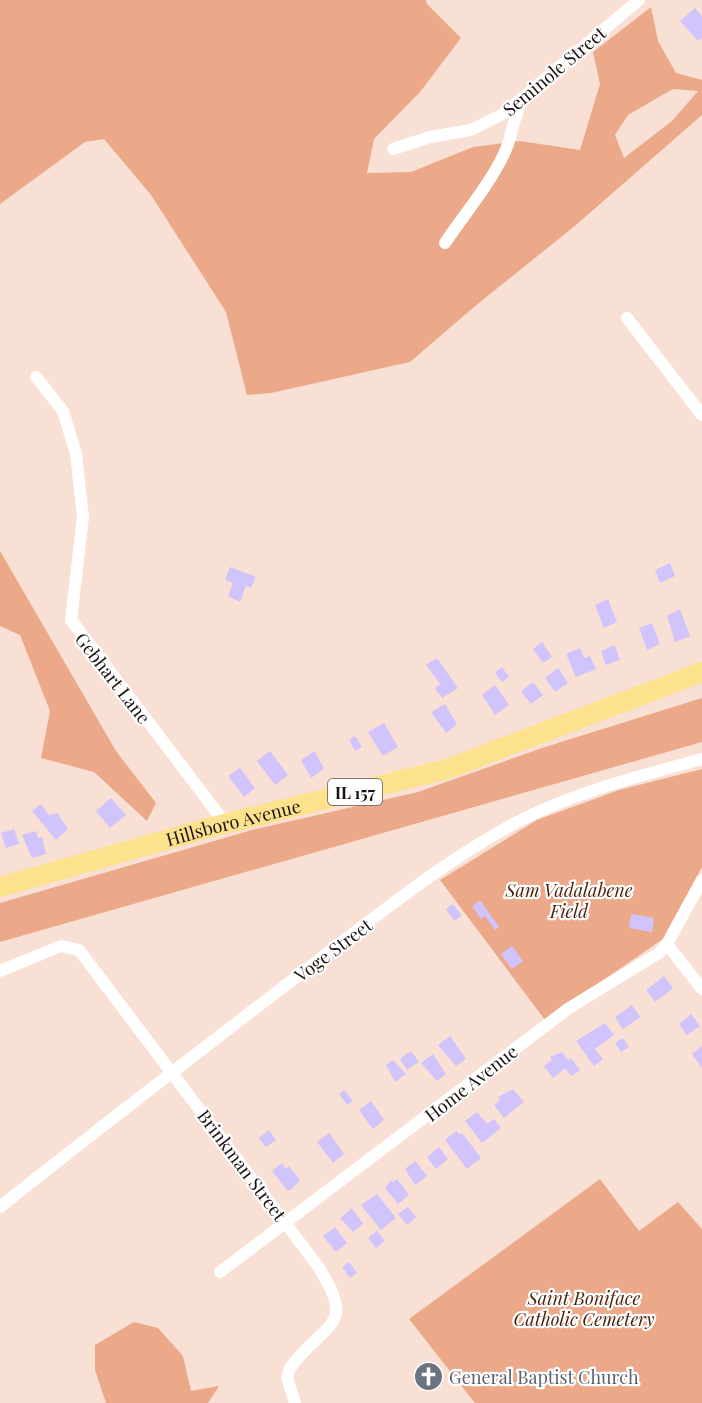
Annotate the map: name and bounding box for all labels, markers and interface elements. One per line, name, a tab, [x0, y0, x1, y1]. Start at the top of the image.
street label: Seminole Street	[497, 20, 611, 121]
street label: Gebhart Lane	[70, 628, 156, 728]
road number: IL 157	[328, 779, 382, 805]
street label: Hillsboro Avenue	[163, 794, 303, 851]
park label: Sam Vadalabene Field	[505, 878, 633, 923]
street label: Voge Street	[288, 913, 377, 988]
street label: Home Avenue	[420, 1039, 522, 1127]
street label: Brinkman Street	[192, 1104, 292, 1226]
park label: Saint Boniface Catholic Cemetery	[514, 1286, 655, 1331]
church icon: General Baptist Church	[412, 1361, 444, 1393]
place label: General Baptist Church	[449, 1365, 639, 1389]

